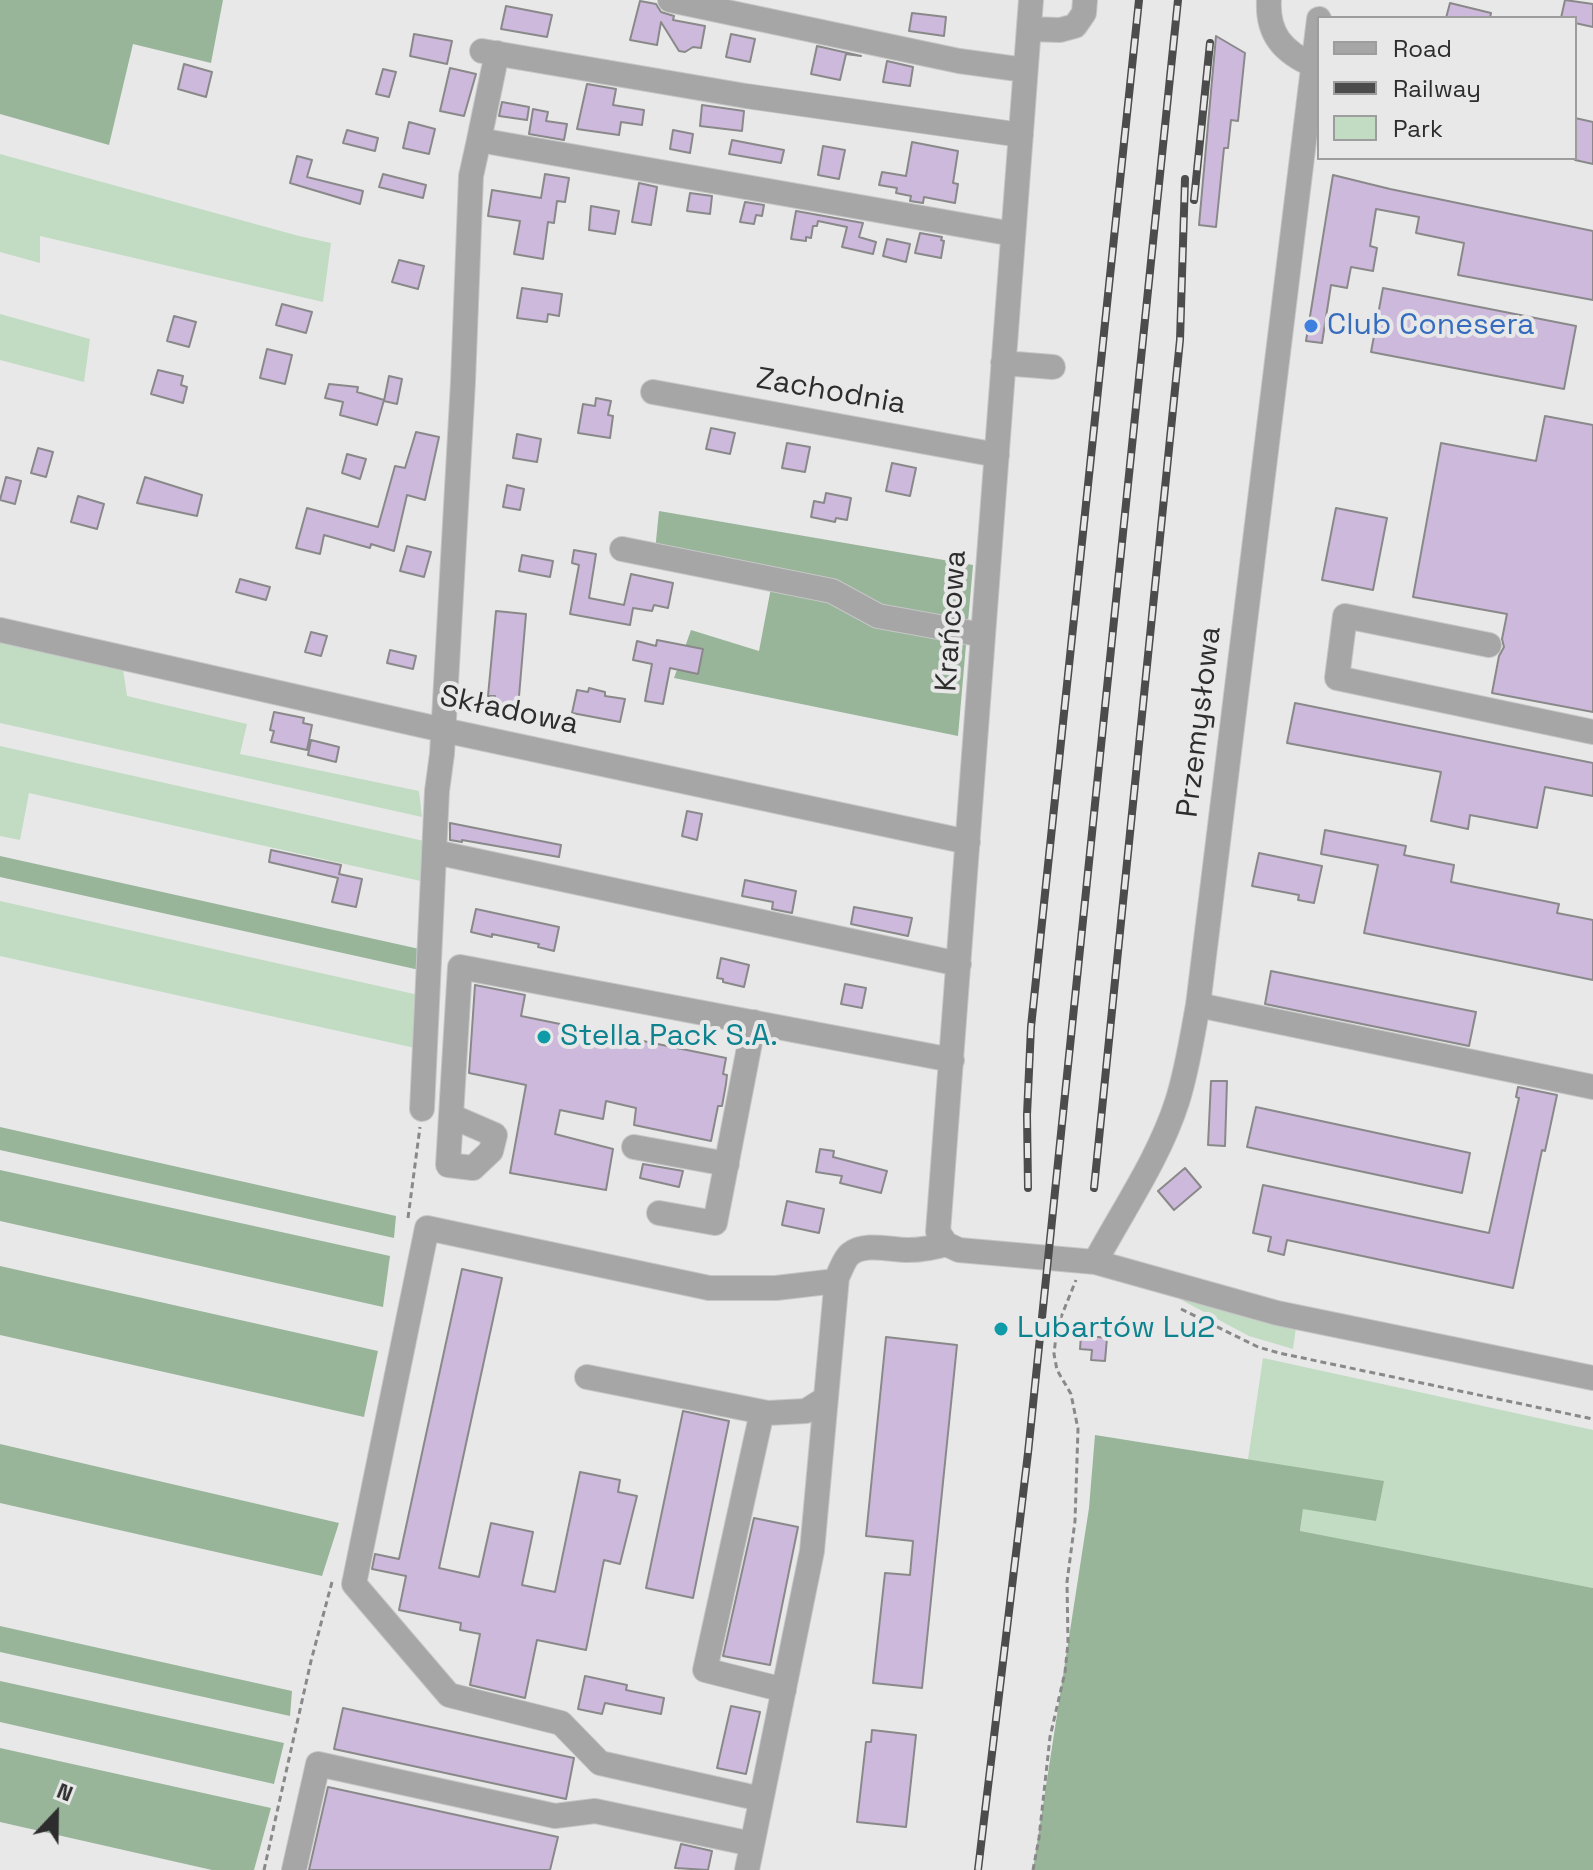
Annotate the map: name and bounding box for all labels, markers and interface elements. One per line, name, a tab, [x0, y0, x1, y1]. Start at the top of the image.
legend	[1317, 16, 1577, 160]
text: Road	[1393, 33, 1452, 64]
text: Railway	[1393, 73, 1481, 104]
text: Park	[1393, 113, 1443, 144]
place label: Club Conesera	[1327, 308, 1535, 344]
marker: Club Conesera	[1302, 317, 1320, 335]
street label: Zachodnia	[753, 361, 909, 423]
street label: Krańcowa	[929, 549, 975, 693]
street label: Przemysłowa	[1170, 624, 1230, 820]
street label: Składowa	[437, 679, 581, 743]
place label: Stella Pack S.A.	[560, 1019, 778, 1055]
marker: Stella Pack S.A.	[535, 1028, 553, 1046]
place label: Lubartów Lu2	[1017, 1311, 1215, 1347]
marker: Lubartów Lu2	[992, 1320, 1010, 1338]
north arrow	[16, 1774, 96, 1854]
text: N	[53, 1776, 77, 1807]

